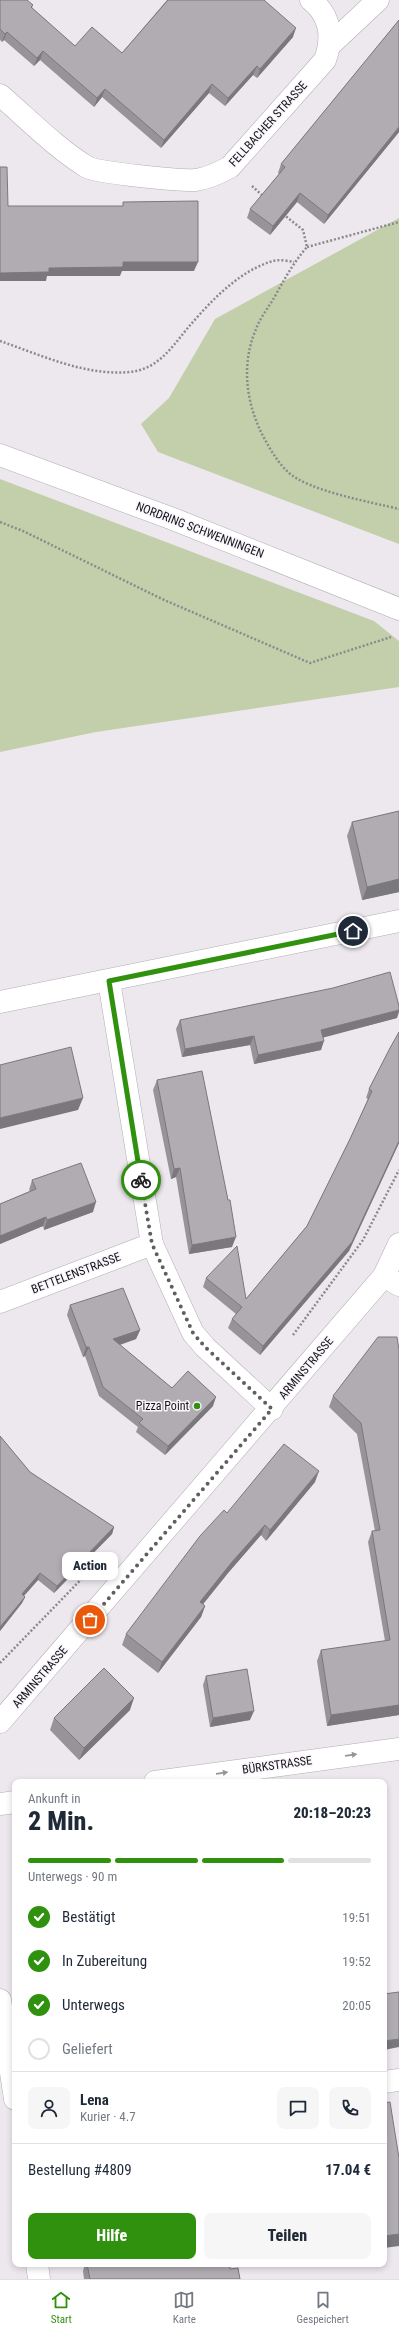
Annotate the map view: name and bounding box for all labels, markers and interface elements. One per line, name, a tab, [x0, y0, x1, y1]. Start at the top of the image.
street label: FELLBACHER STRASSE	[226, 78, 310, 170]
street label: NORDRING SCHWENNINGEN	[134, 499, 266, 561]
pin	[336, 914, 370, 948]
icon: home	[342, 920, 364, 942]
courier	[121, 1160, 161, 1200]
icon: bike	[130, 1169, 152, 1191]
street label: BETTELENSTRASSE	[29, 1250, 123, 1296]
street label: ARMINSTRASSE	[276, 1334, 336, 1402]
place label: Pizza Point	[136, 1399, 189, 1413]
marker: Pizza Point	[192, 1401, 202, 1411]
callout: Action	[62, 1552, 118, 1580]
text: Action	[73, 1558, 107, 1573]
pin	[73, 1603, 107, 1637]
icon: bag	[79, 1609, 101, 1631]
street label: ARMINSTRASSE	[9, 1643, 71, 1711]
street label: BÜRKSTRASSE	[241, 1752, 313, 1777]
one-way arrow	[345, 1752, 357, 1758]
one-way arrow	[216, 1770, 228, 1776]
text: Ankunft in	[28, 1791, 80, 1806]
text: 20:18–20:23	[293, 1804, 371, 1822]
text: 2 Min.	[28, 1806, 94, 1836]
text: Unterwegs · 90 m	[28, 1869, 117, 1884]
icon: check	[28, 1906, 50, 1928]
text: Bestätigt	[62, 1908, 115, 1926]
text: 19:51	[342, 1910, 371, 1925]
icon: check	[28, 1950, 50, 1972]
text: In Zubereitung	[62, 1952, 147, 1970]
text: 19:52	[342, 1954, 371, 1969]
icon: check	[28, 1994, 50, 2016]
text: Unterwegs	[62, 1996, 125, 2014]
text: 20:05	[342, 1998, 371, 2013]
text: Geliefert	[62, 2040, 113, 2058]
button: person	[28, 2087, 70, 2129]
button: chat	[277, 2087, 319, 2129]
button: phone	[329, 2087, 371, 2129]
text: Lena	[80, 2091, 109, 2109]
text: Kurier · 4.7	[80, 2109, 136, 2124]
text: Bestellung #4809	[28, 2161, 132, 2179]
text: 17.04 €	[325, 2161, 371, 2179]
button: Hilfe	[28, 2213, 196, 2259]
button: Teilen	[204, 2213, 371, 2259]
tab: Start	[50, 2289, 72, 2326]
tab: Karte	[173, 2289, 196, 2326]
tab: Gespeichert	[297, 2289, 349, 2326]

